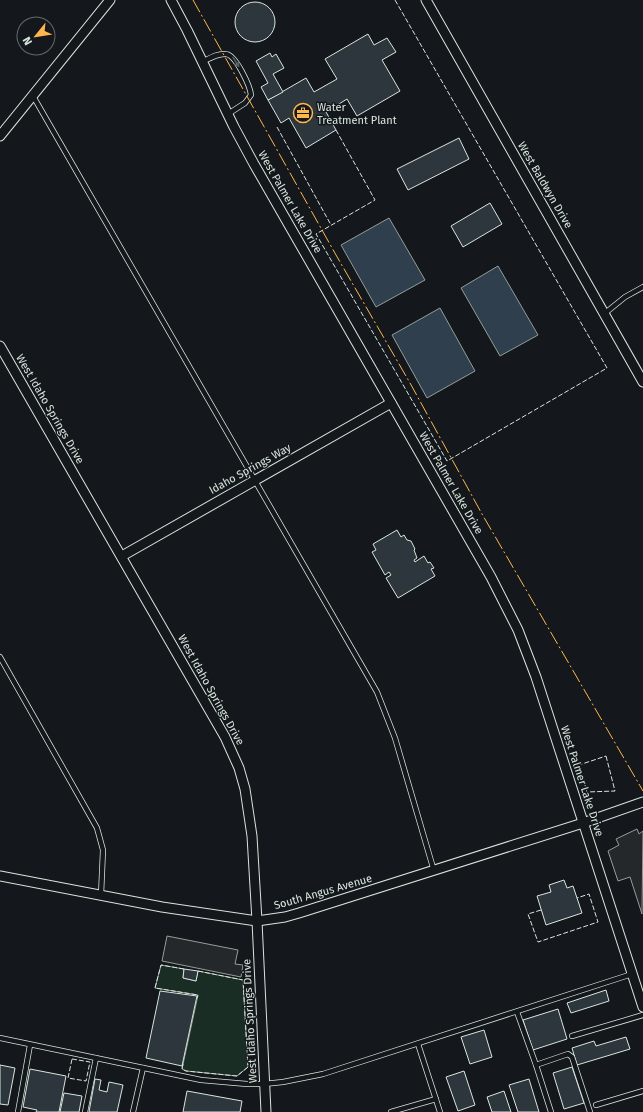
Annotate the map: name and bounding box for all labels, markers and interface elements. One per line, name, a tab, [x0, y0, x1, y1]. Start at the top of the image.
north arrow	[16, 16, 56, 56]
text: N	[20, 34, 35, 47]
one-way arrow	[232, 57, 240, 68]
place label: Water Treatment Plant	[317, 101, 397, 127]
office icon: Water Treatment Plant	[292, 102, 314, 124]
street label: West Baldwyn Drive	[515, 139, 575, 231]
street label: West Palmer Lake Drive	[255, 148, 325, 256]
street label: West Idaho Springs Drive	[13, 352, 87, 466]
street label: West Palmer Lake Drive	[416, 429, 486, 537]
street label: Idaho Springs Way	[207, 441, 294, 497]
street label: West Idaho Springs Drive	[175, 632, 247, 748]
street label: West Palmer Lake Drive	[558, 724, 606, 838]
street label: South Angus Avenue	[272, 872, 374, 912]
street label: West Idaho Springs Drive	[240, 959, 260, 1083]

